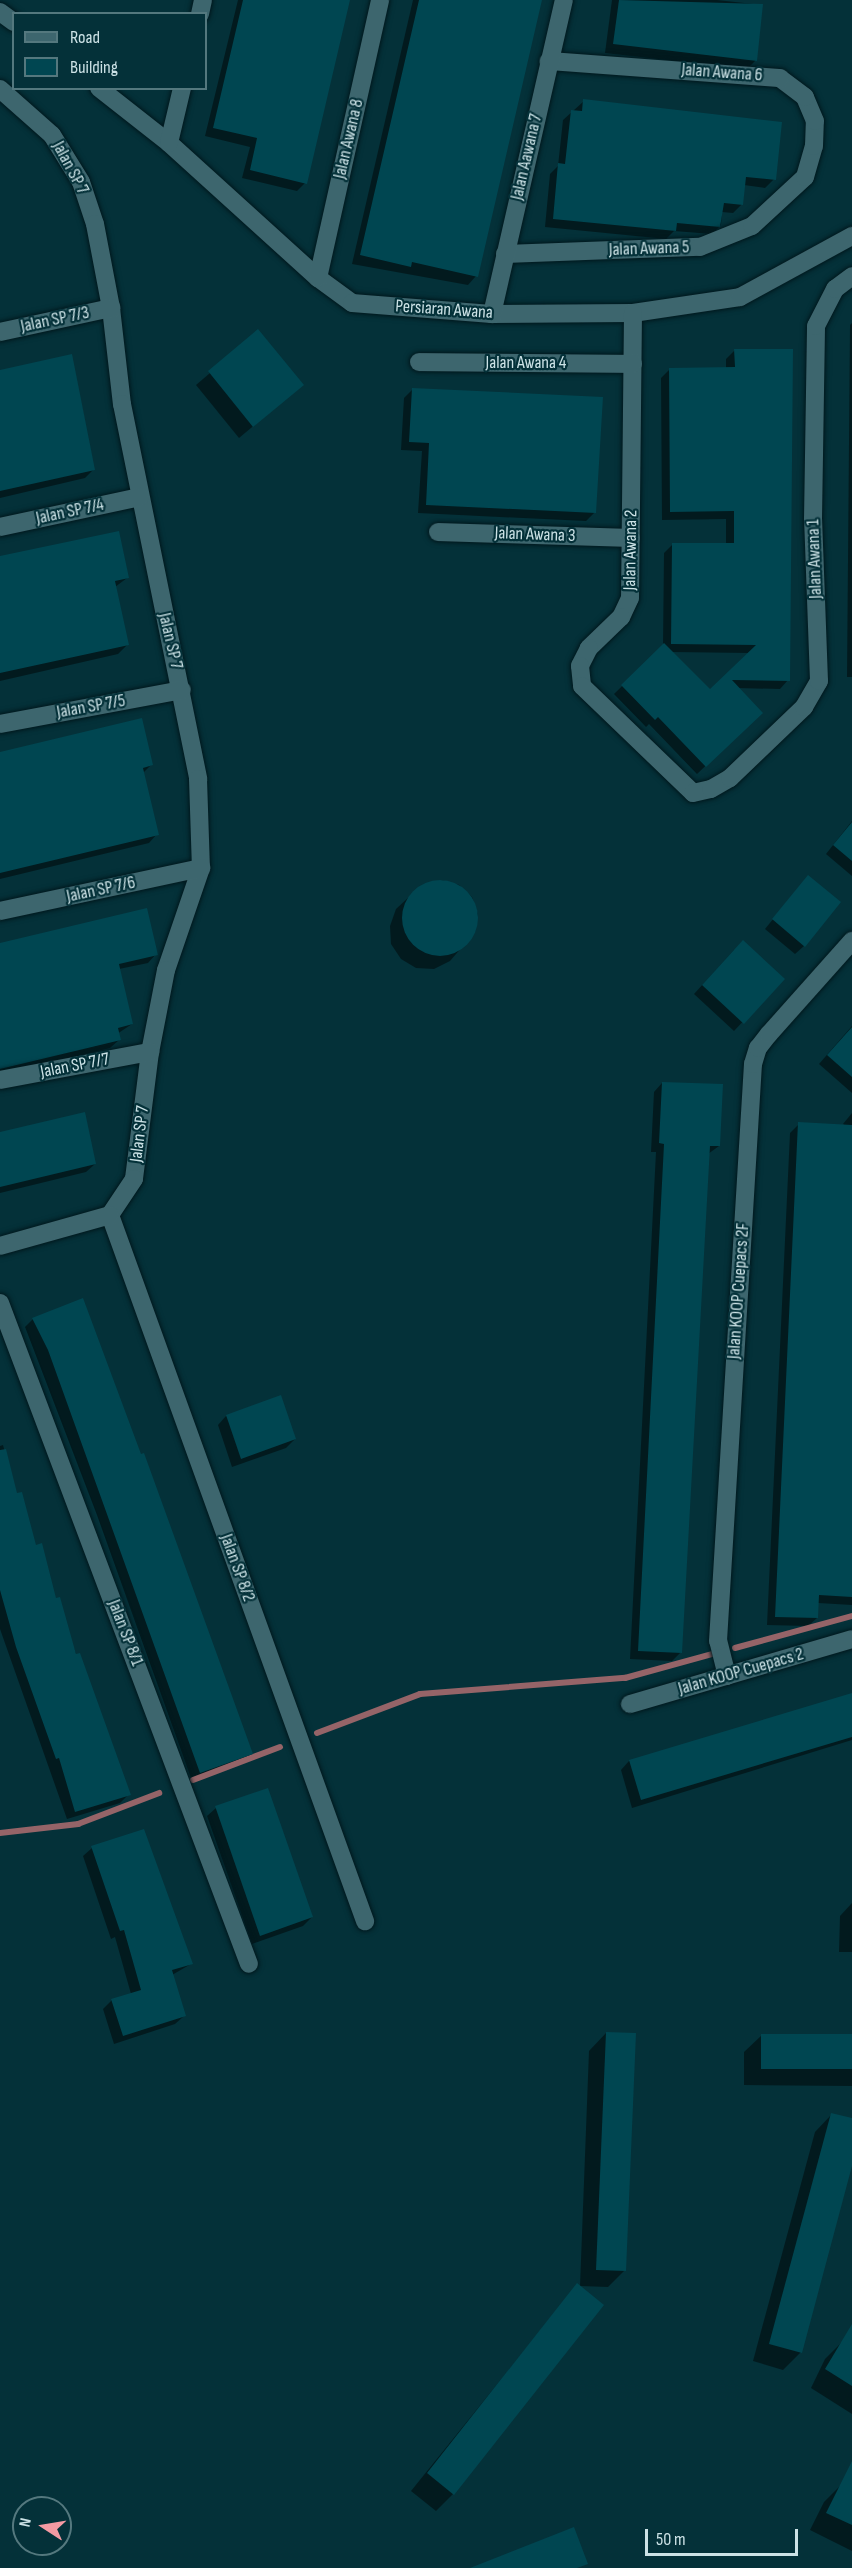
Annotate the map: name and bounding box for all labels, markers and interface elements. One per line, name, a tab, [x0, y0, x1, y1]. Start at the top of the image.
legend	[12, 12, 207, 90]
text: Road	[70, 27, 100, 48]
text: Building	[70, 57, 118, 78]
street label: Jalan Awana 6	[681, 59, 763, 87]
street label: Jalan Awana 8	[329, 97, 369, 181]
street label: Jalan Aawana 7	[507, 112, 547, 202]
street label: Jalan SP 7	[47, 138, 93, 198]
street label: Jalan Awana 5	[608, 237, 690, 261]
street label: Persiaran Awana	[394, 296, 494, 324]
street label: Jalan SP 7/3	[19, 302, 91, 338]
street label: Jalan Awana 4	[486, 352, 566, 374]
street label: Jalan SP 7/4	[34, 494, 106, 530]
street label: Jalan Awana 2	[619, 509, 643, 591]
street label: Jalan Awana 1	[803, 519, 827, 599]
street label: Jalan Awana 3	[494, 523, 576, 547]
street label: Jalan SP 7	[153, 611, 187, 671]
street label: Jalan SP 7/5	[55, 690, 127, 724]
street label: Jalan SP 7/6	[65, 872, 137, 908]
street label: Jalan SP 7/7	[39, 1049, 111, 1083]
street label: Jalan SP 7	[126, 1104, 154, 1164]
street label: Jalan KOOP Cuepacs 2F	[723, 1222, 755, 1360]
street label: Jalan SP 8/2	[215, 1531, 259, 1605]
street label: Jalan SP 8/1	[103, 1597, 147, 1669]
street label: Jalan KOOP Cuepacs 2	[676, 1644, 806, 1700]
north arrow	[12, 2496, 72, 2556]
text: N	[16, 2516, 36, 2529]
scale bar	[648, 2517, 801, 2555]
text: 50 m	[656, 2529, 686, 2550]

